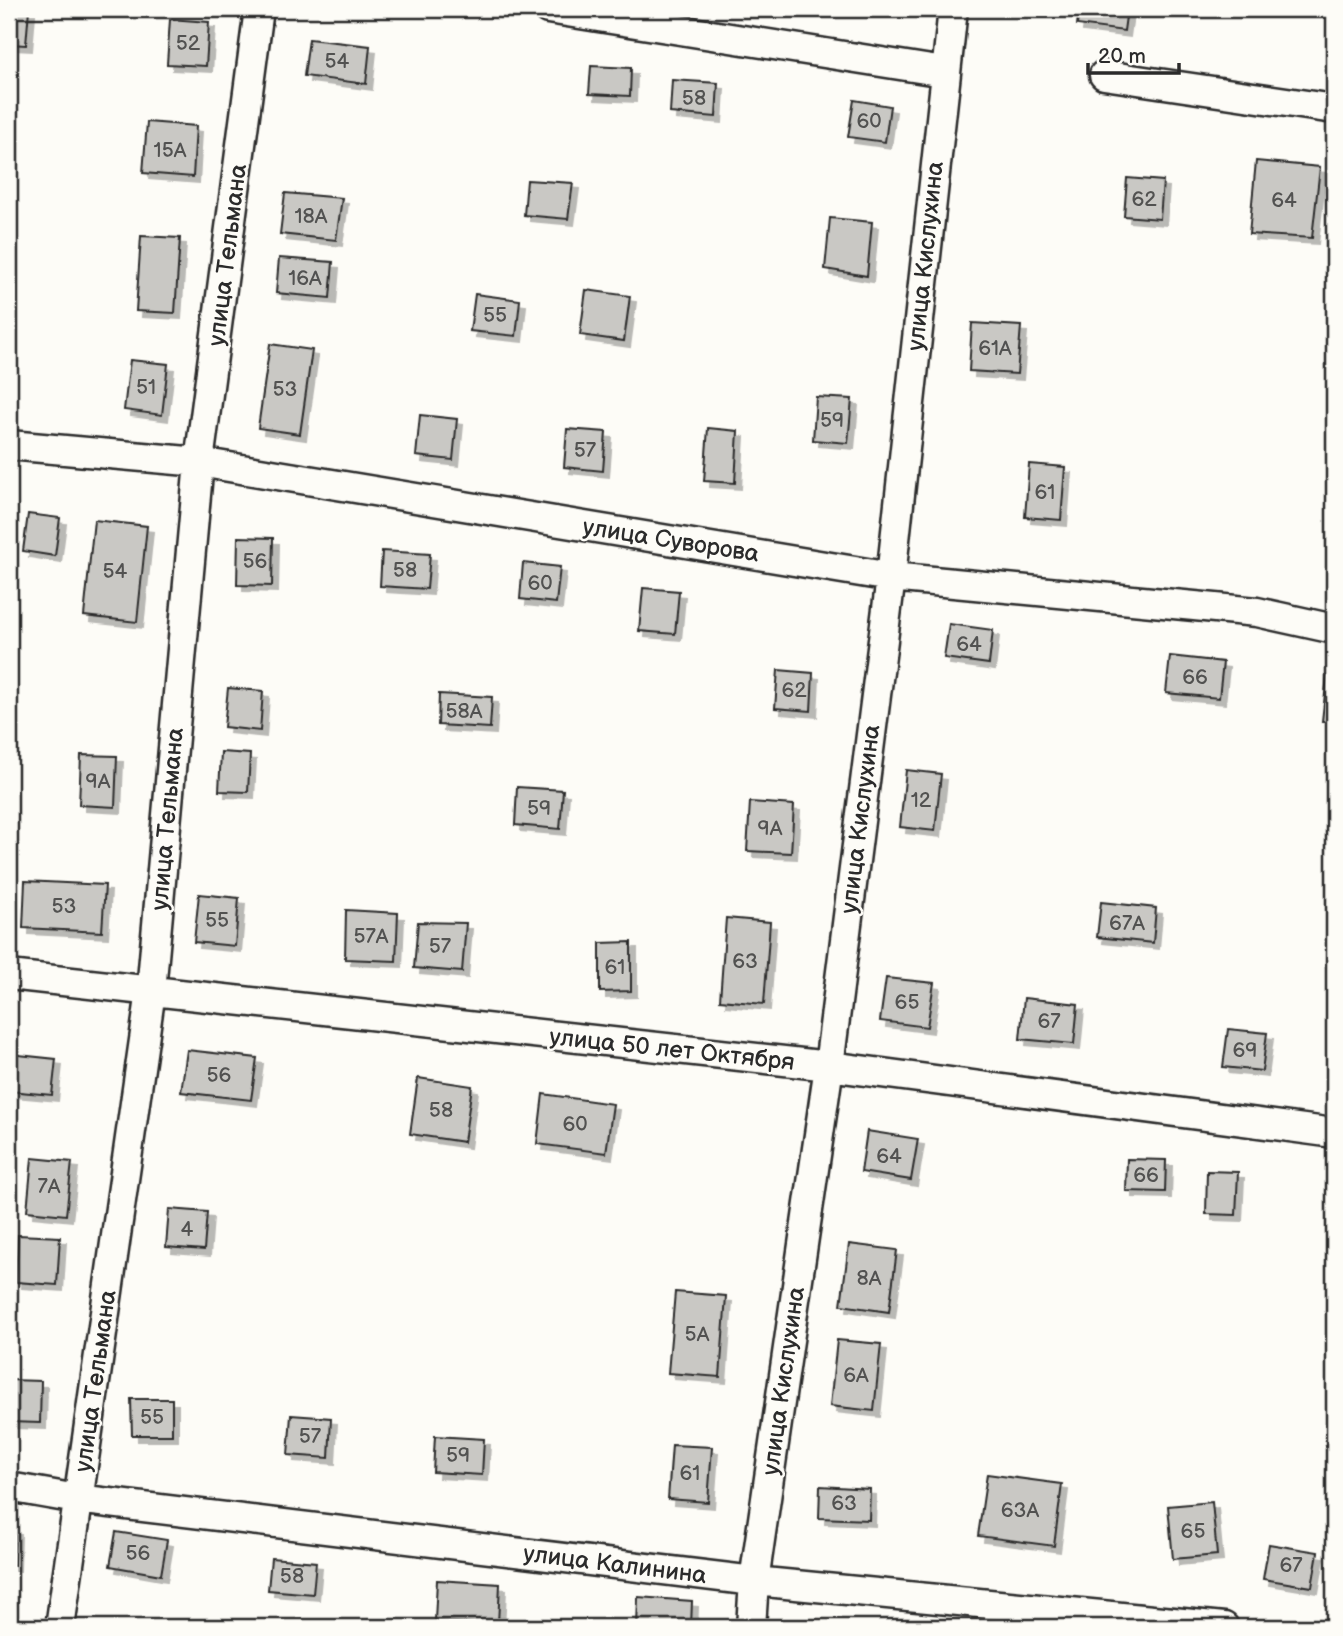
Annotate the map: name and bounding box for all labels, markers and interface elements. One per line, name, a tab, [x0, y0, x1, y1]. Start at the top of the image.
house number: 52	[176, 31, 201, 56]
scale bar	[1088, 32, 1178, 76]
text: 20 m	[1098, 44, 1146, 69]
house number: 54	[325, 49, 350, 74]
house number: 58	[682, 86, 706, 111]
house number: 60	[856, 109, 882, 134]
house number: 15А	[154, 138, 187, 163]
street label: улица Кислухина	[901, 160, 950, 352]
street label: улица Тельмана	[202, 162, 253, 348]
house number: 62	[1131, 187, 1157, 212]
house number: 64	[1271, 188, 1297, 213]
house number: 18А	[294, 204, 328, 229]
house number: 16А	[288, 266, 322, 291]
house number: 55	[483, 303, 507, 328]
house number: 61А	[978, 336, 1012, 361]
house number: 51	[136, 375, 156, 400]
house number: 53	[273, 377, 297, 402]
house number: 59	[820, 408, 844, 433]
house number: 57	[574, 438, 597, 463]
house number: 61	[1035, 480, 1055, 505]
street label: улица Суворова	[581, 512, 761, 569]
house number: 56	[243, 549, 268, 574]
house number: 58	[393, 558, 417, 583]
house number: 54	[103, 559, 128, 584]
house number: 60	[527, 571, 553, 596]
house number: 64	[956, 632, 982, 657]
house number: 66	[1182, 665, 1208, 690]
house number: 62	[781, 678, 807, 703]
house number: 58А	[445, 699, 483, 724]
street label: улица Кислухина	[835, 723, 886, 915]
street label: улица Тельмана	[145, 726, 190, 912]
house number: 9А	[86, 769, 111, 794]
house number: 12	[911, 788, 932, 813]
house number: 59	[527, 796, 551, 821]
house number: 9А	[758, 816, 783, 841]
house number: 53	[52, 894, 76, 919]
house number: 55	[205, 908, 229, 933]
house number: 67А	[1109, 911, 1145, 936]
house number: 57А	[353, 924, 389, 949]
house number: 57	[429, 934, 452, 959]
house number: 63	[732, 949, 758, 974]
house number: 61	[605, 955, 625, 980]
house number: 65	[895, 990, 919, 1015]
house number: 67	[1037, 1009, 1061, 1034]
street label: улица 50 лет Октября	[548, 1022, 796, 1077]
house number: 69	[1233, 1038, 1257, 1063]
house number: 56	[207, 1063, 232, 1088]
house number: 58	[429, 1098, 453, 1123]
house number: 60	[562, 1112, 588, 1137]
house number: 64	[876, 1144, 902, 1169]
house number: 66	[1133, 1163, 1159, 1188]
house number: 7А	[37, 1174, 61, 1199]
house number: 4	[181, 1217, 194, 1242]
house number: 8А	[857, 1266, 882, 1291]
street label: улица Кислухина	[756, 1285, 811, 1477]
street label: улица Тельмана	[68, 1288, 123, 1474]
house number: 5А	[685, 1322, 710, 1347]
house number: 6А	[843, 1363, 869, 1388]
house number: 55	[140, 1405, 164, 1430]
house number: 57	[299, 1424, 322, 1449]
house number: 59	[446, 1443, 470, 1468]
house number: 61	[680, 1461, 700, 1486]
house number: 63	[831, 1491, 857, 1516]
house number: 63А	[1001, 1498, 1040, 1523]
house number: 65	[1181, 1519, 1205, 1544]
street label: улица Калинина	[522, 1539, 708, 1590]
house number: 56	[126, 1541, 151, 1566]
house number: 67	[1279, 1553, 1303, 1578]
house number: 58	[280, 1564, 304, 1589]

